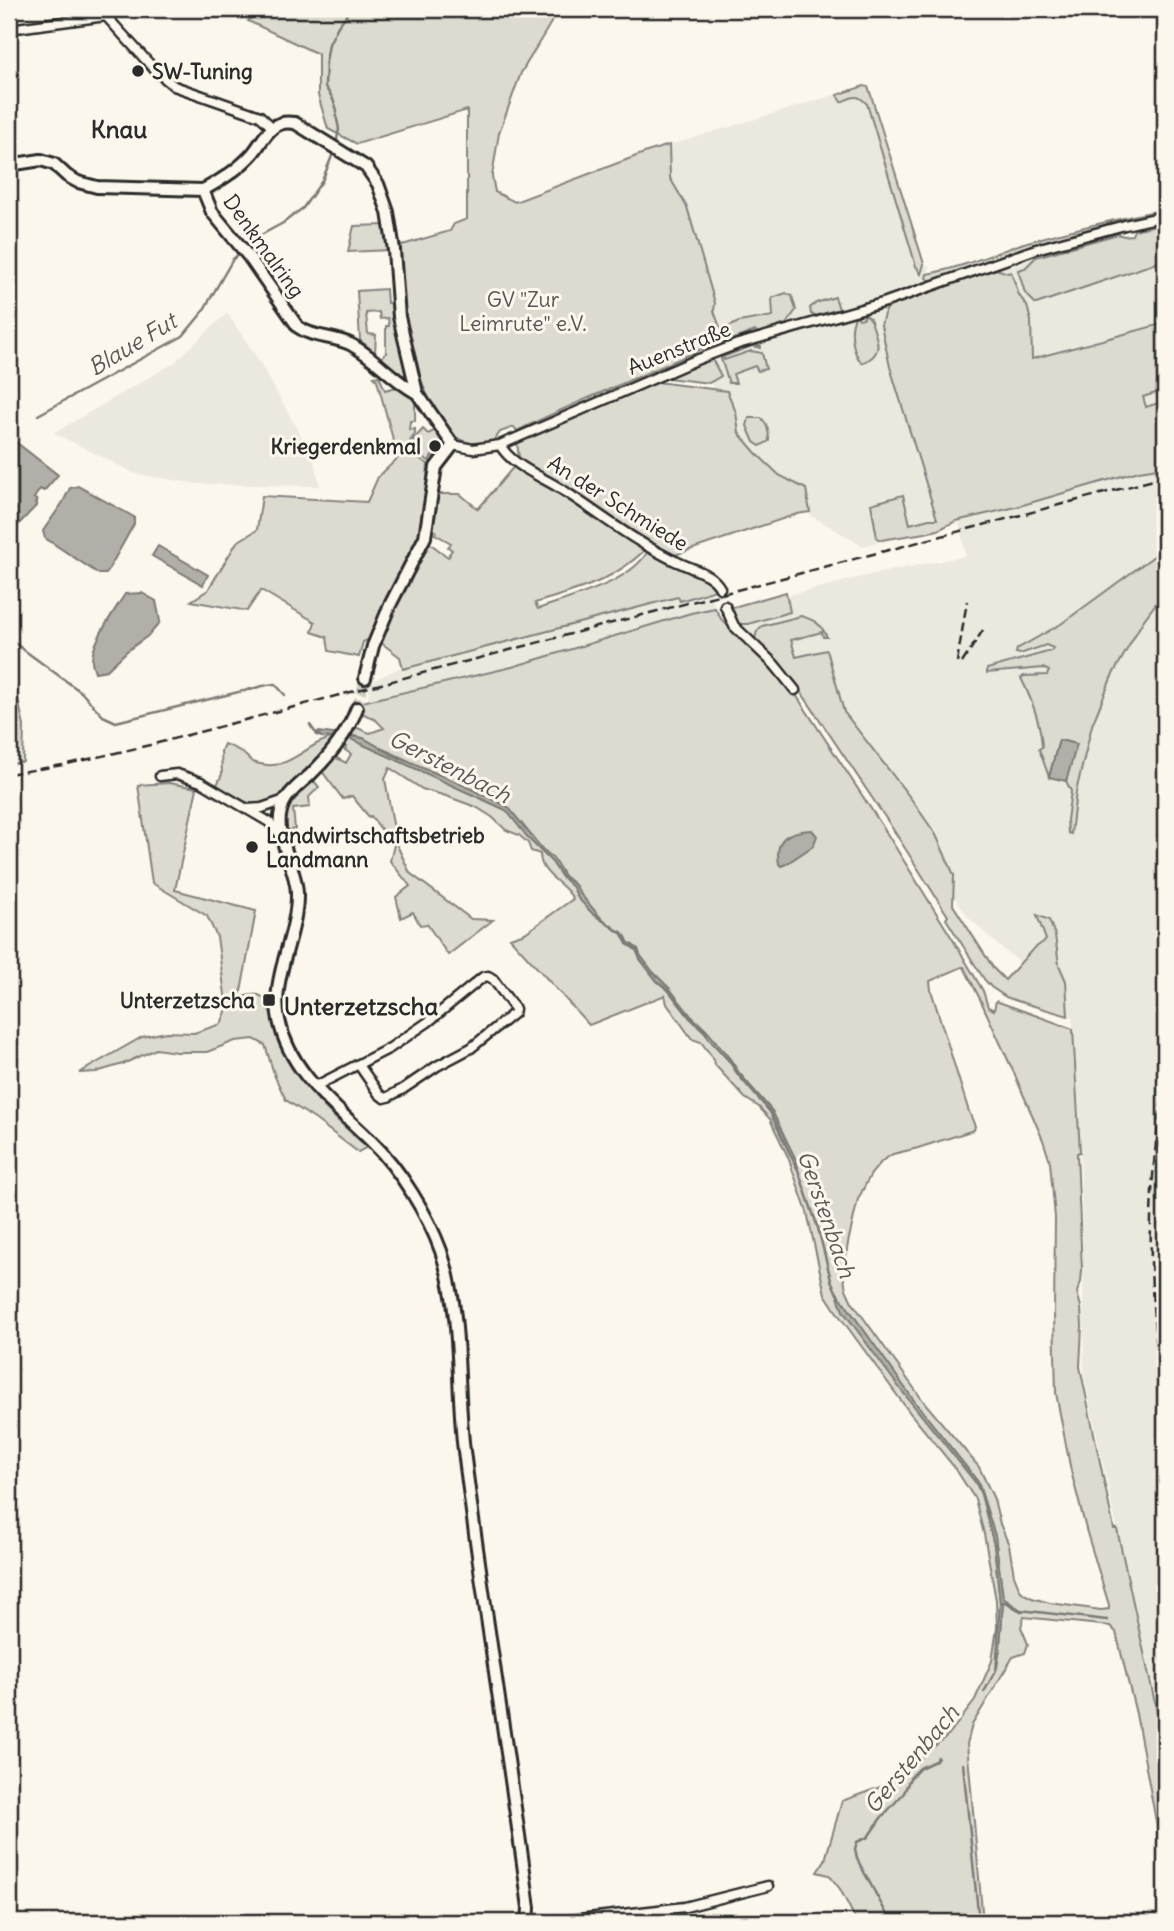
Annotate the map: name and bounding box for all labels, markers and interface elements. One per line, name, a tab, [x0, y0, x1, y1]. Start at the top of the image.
place label: SW-Tuning	[152, 58, 253, 85]
marker: SW-Tuning	[130, 63, 146, 79]
district label: Knau	[91, 114, 147, 144]
street label: Denkmalring	[217, 189, 311, 303]
park label: GV "Zur Leimrute" e.V.	[459, 286, 587, 337]
water label: Blaue Fut	[83, 305, 184, 382]
street label: Auenstraße	[623, 315, 735, 381]
place label: Kriegerdenkmal	[271, 433, 421, 460]
marker: Kriegerdenkmal	[427, 438, 443, 454]
street label: An der Schmiede	[543, 449, 693, 557]
water label: Gerstenbach	[384, 723, 516, 809]
place label: Landwirtschaftsbetrieb Landmann	[266, 822, 485, 873]
marker: Landwirtschaftsbetrieb Landmann	[244, 839, 260, 855]
place label: Unterzetzscha	[120, 987, 255, 1014]
district label: Unterzetzscha	[284, 991, 439, 1021]
marker: Unterzetzscha	[261, 992, 277, 1008]
water label: Gerstenbach	[792, 1147, 863, 1282]
water label: Gerstenbach	[857, 1698, 965, 1819]

